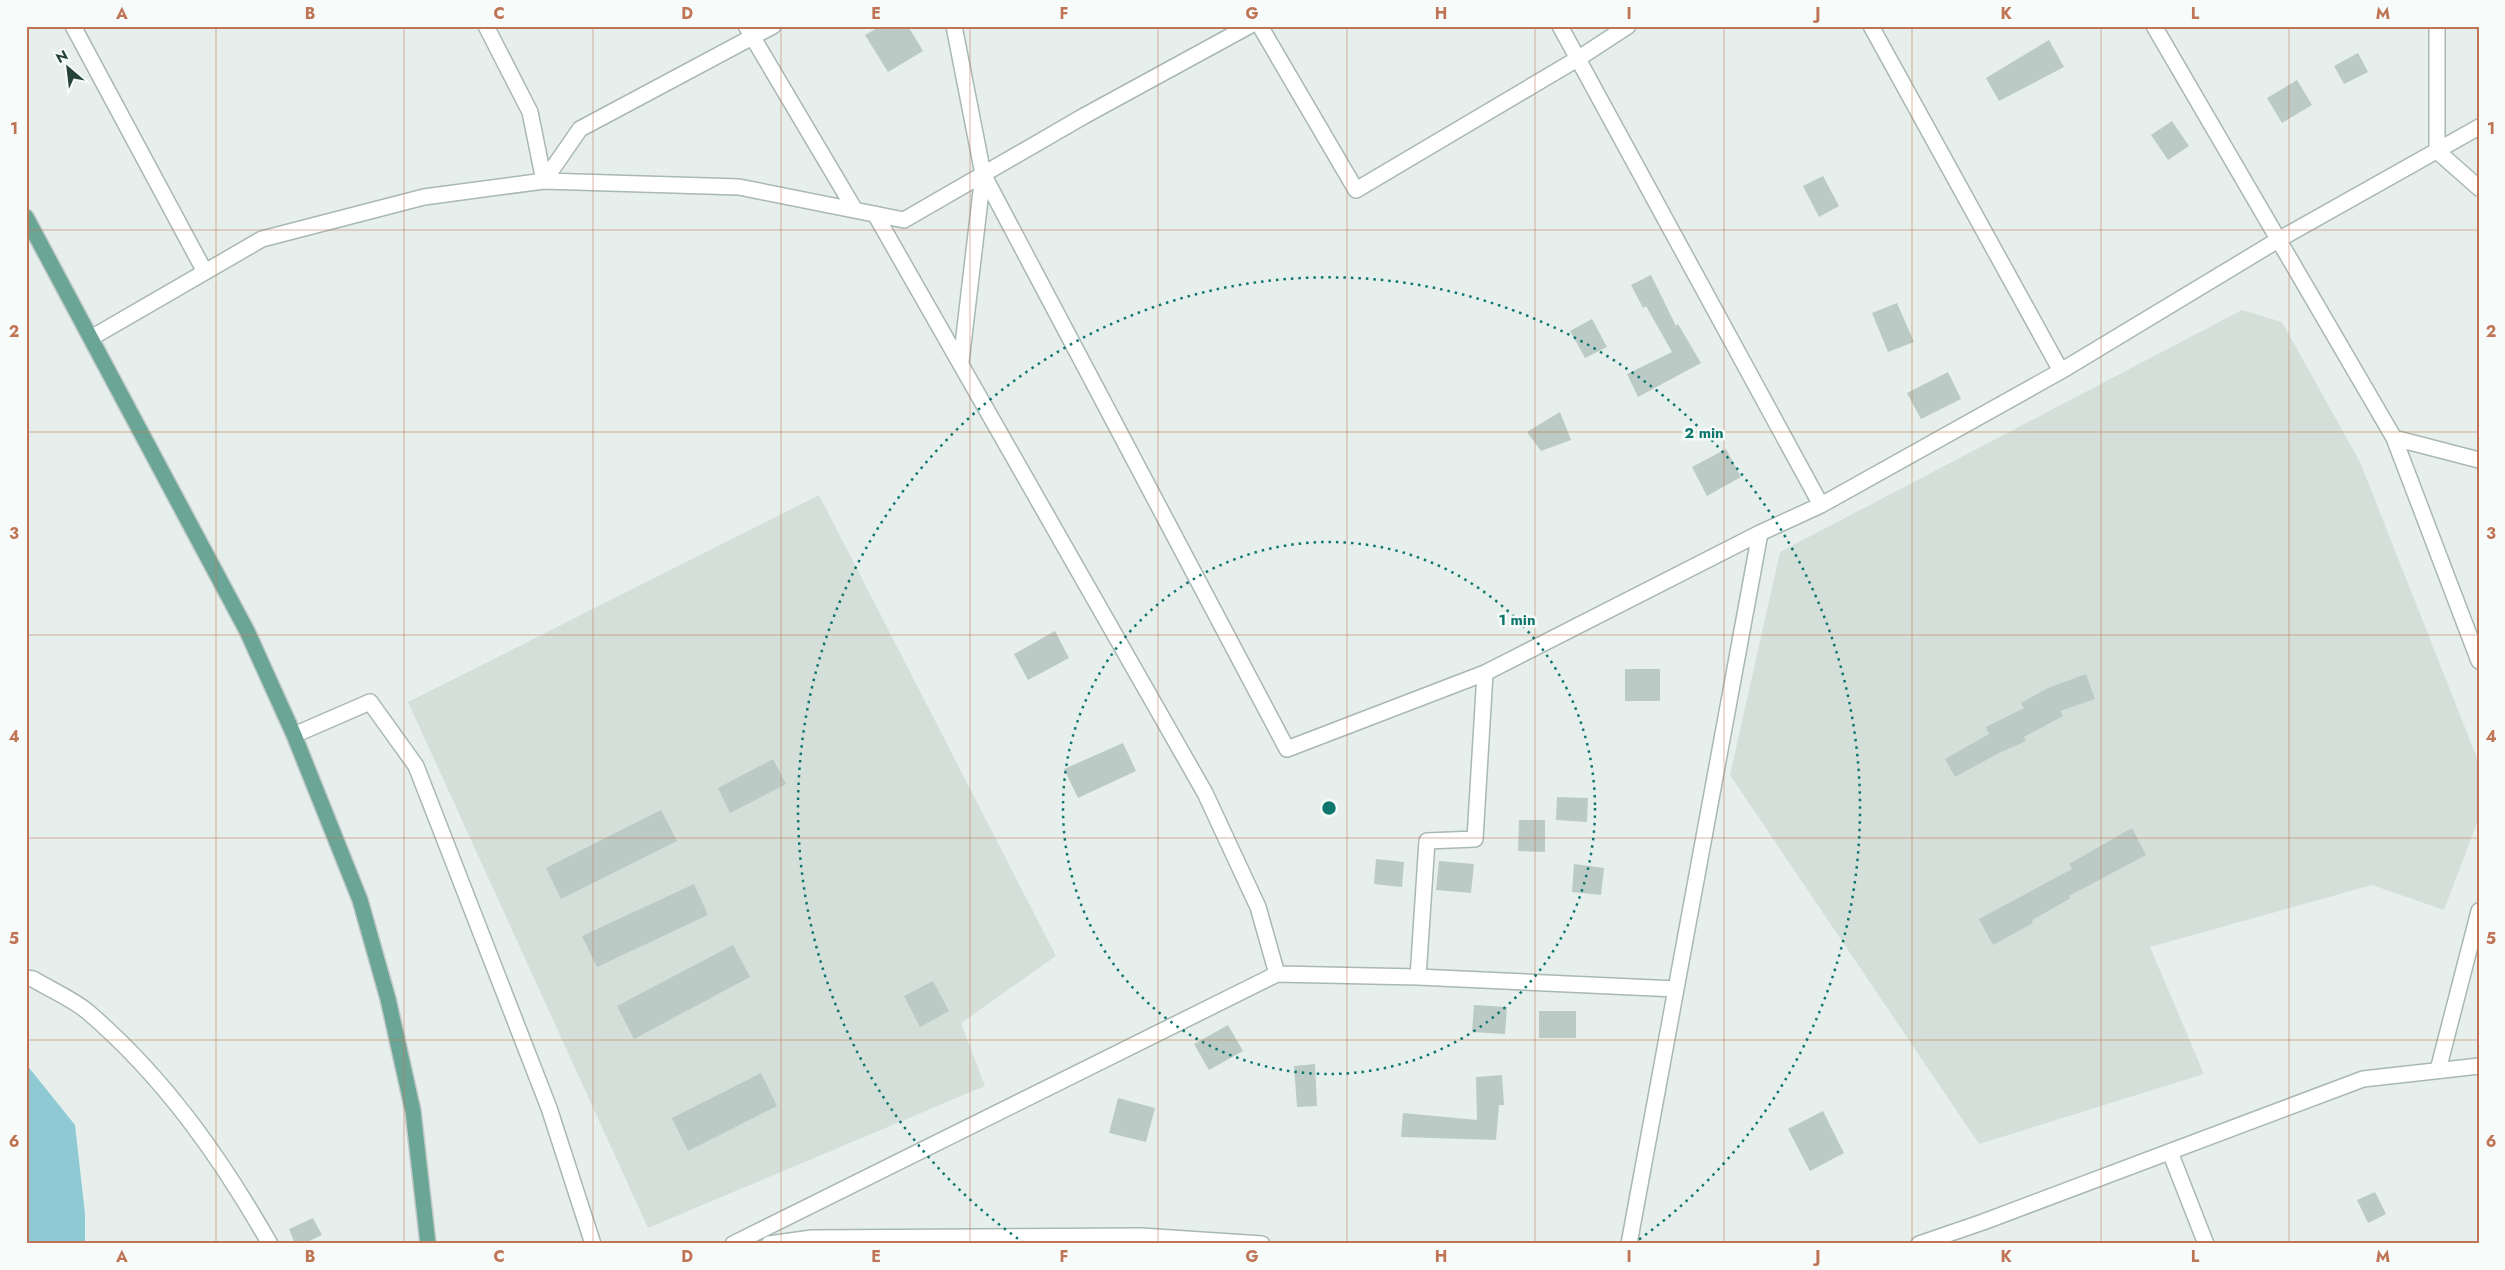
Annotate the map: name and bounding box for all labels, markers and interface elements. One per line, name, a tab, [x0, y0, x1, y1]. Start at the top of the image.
text: A	[115, 2, 128, 25]
text: B	[305, 2, 315, 25]
text: C	[493, 2, 505, 25]
text: D	[681, 2, 693, 25]
text: E	[871, 2, 881, 25]
text: F	[1060, 2, 1068, 25]
text: G	[1245, 2, 1259, 25]
text: H	[1435, 2, 1447, 25]
text: I	[1626, 2, 1632, 25]
text: J	[1812, 2, 1821, 25]
text: K	[2000, 2, 2012, 25]
text: L	[2191, 2, 2200, 25]
text: M	[2376, 2, 2390, 25]
north arrow	[42, 42, 92, 92]
text: N	[52, 45, 72, 68]
text: 1	[10, 117, 18, 140]
text: 1	[2487, 117, 2495, 140]
text: 2	[9, 320, 19, 343]
text: 2	[2486, 320, 2496, 343]
text: 2 min	[1684, 422, 1724, 444]
text: 3	[9, 522, 19, 545]
text: 3	[2486, 522, 2496, 545]
text: 1 min	[1498, 609, 1536, 631]
text: 4	[8, 725, 20, 748]
text: 4	[2485, 725, 2497, 748]
centre of rings	[1320, 799, 1338, 817]
text: 5	[9, 927, 19, 950]
text: 5	[2486, 927, 2496, 950]
text: 6	[9, 1130, 19, 1153]
text: 6	[2486, 1130, 2496, 1153]
text: A	[115, 1245, 128, 1268]
text: B	[305, 1245, 315, 1268]
text: C	[493, 1245, 505, 1268]
text: D	[681, 1245, 693, 1268]
text: E	[871, 1245, 881, 1268]
text: F	[1060, 1245, 1068, 1268]
text: G	[1245, 1245, 1259, 1268]
text: H	[1435, 1245, 1447, 1268]
text: I	[1626, 1245, 1632, 1268]
text: J	[1812, 1245, 1821, 1268]
text: K	[2000, 1245, 2012, 1268]
text: L	[2191, 1245, 2200, 1268]
text: M	[2376, 1245, 2390, 1268]

